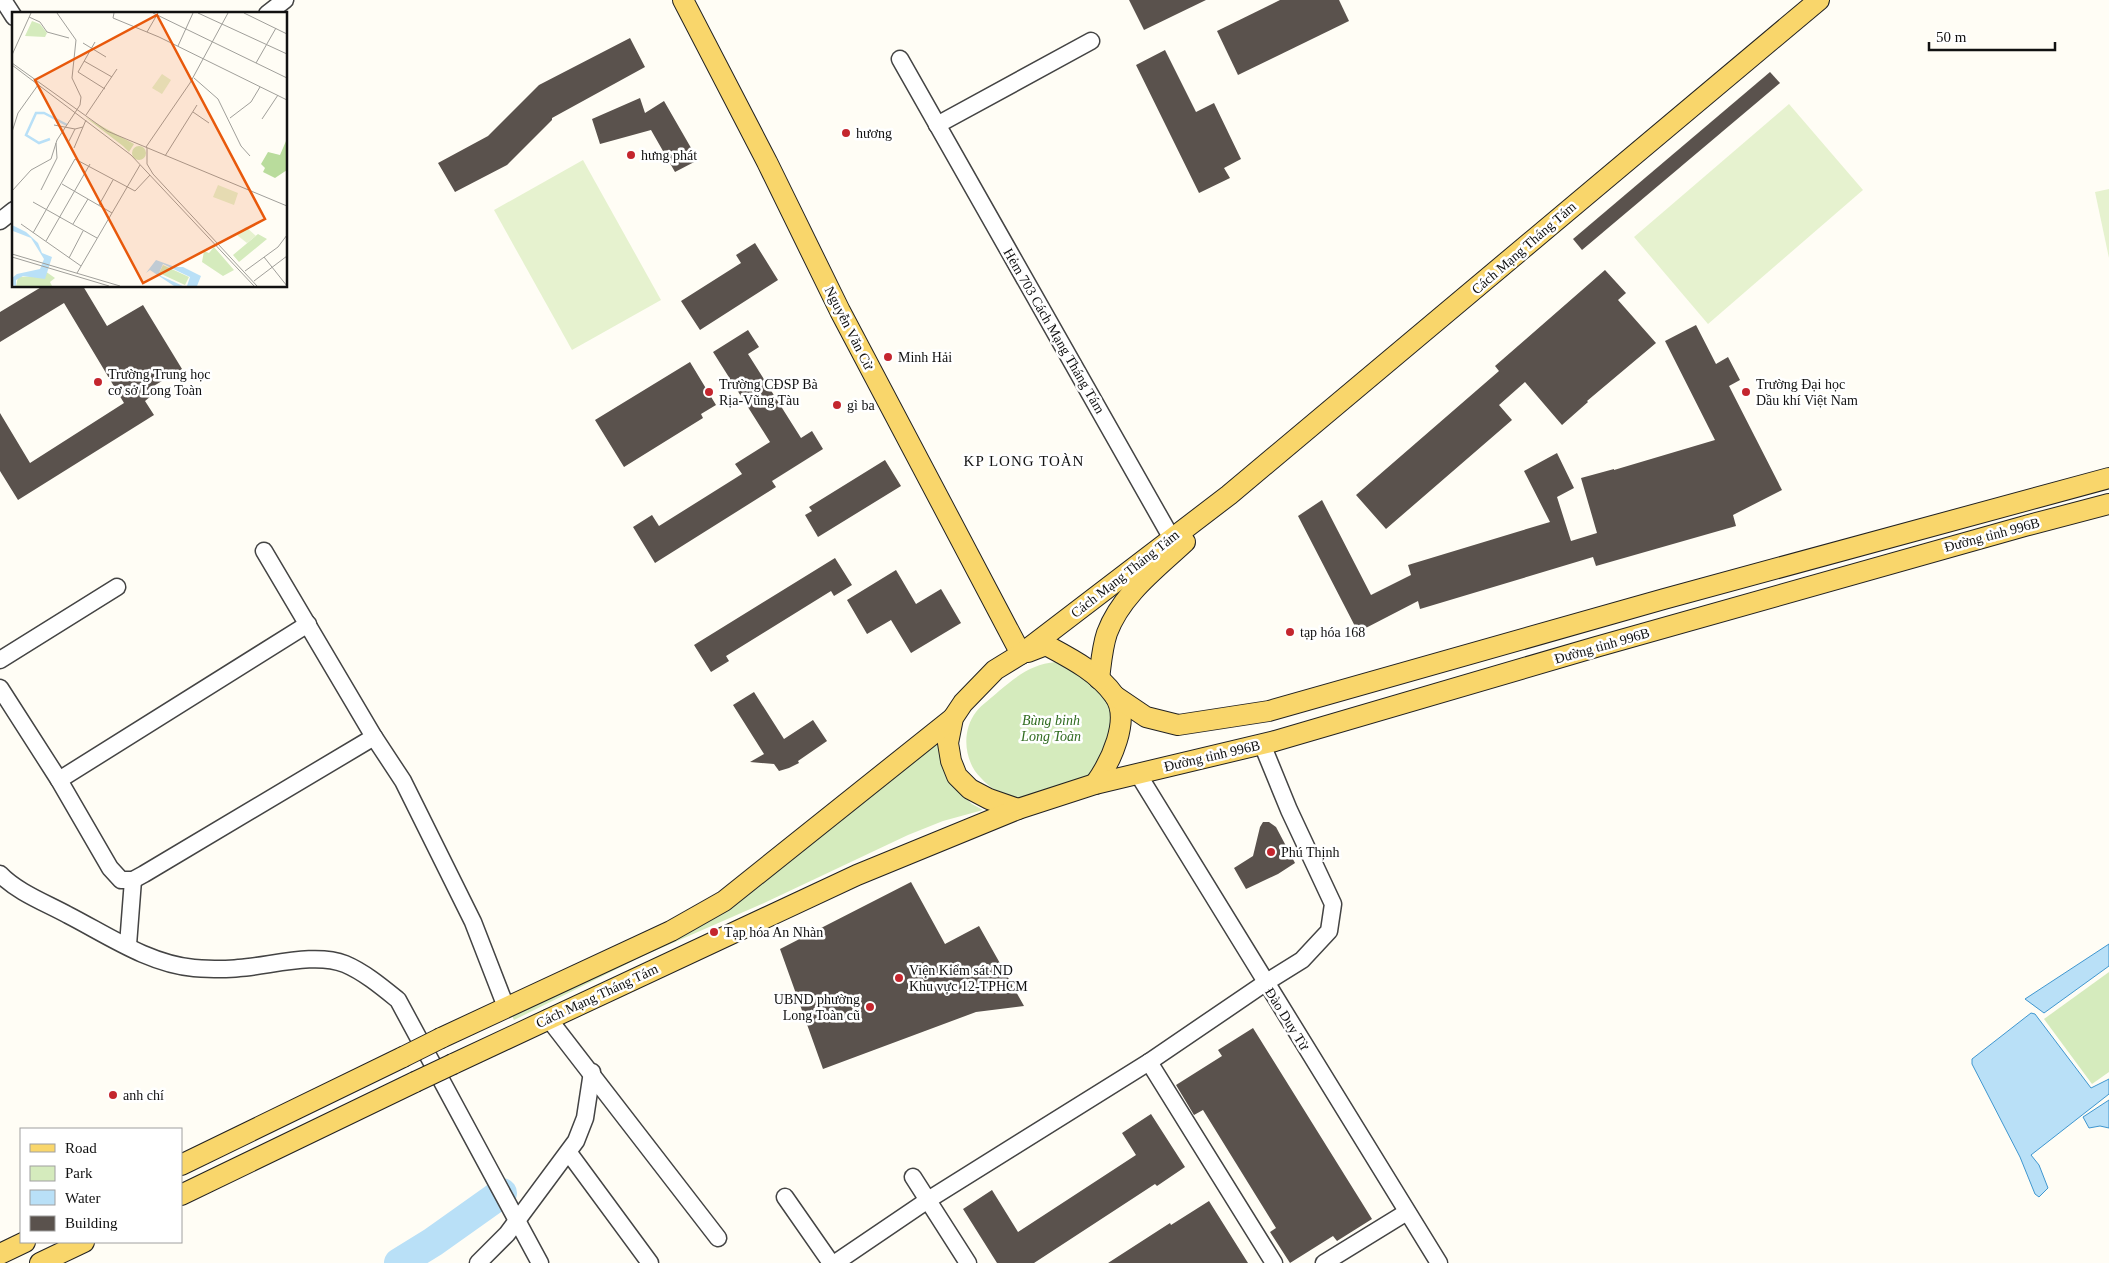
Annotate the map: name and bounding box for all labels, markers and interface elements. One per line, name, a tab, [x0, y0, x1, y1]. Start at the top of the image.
inset map	[12, 12, 288, 288]
scale bar	[1929, 20, 2055, 52]
text: 50 m	[1936, 29, 1967, 45]
place label: hương	[856, 126, 892, 141]
marker: hương	[840, 127, 852, 139]
place label: hưng phát	[641, 148, 697, 163]
marker: hưng phát	[625, 149, 637, 161]
street label: Cách Mạng Tháng Tám	[1469, 199, 1579, 297]
street label: Hẻm 703 Cách Mạng Tháng Tám	[1000, 246, 1108, 416]
street label: Nguyễn Văn Cừ	[822, 284, 877, 372]
place label: Minh Hải	[898, 350, 952, 365]
marker: Minh Hải	[882, 351, 894, 363]
place label: Trường Trung học cơ sở Long Toàn	[108, 367, 210, 398]
marker: Trường Trung học cơ sở Long Toàn	[92, 376, 104, 388]
place label: Trường CĐSP Bà Rịa-Vũng Tàu	[719, 377, 819, 408]
place label: Trường Đại học Dầu khí Việt Nam	[1756, 377, 1858, 408]
marker: Trường CĐSP Bà Rịa-Vũng Tàu	[703, 386, 715, 398]
marker: Trường Đại học Dầu khí Việt Nam	[1740, 386, 1752, 398]
place label: gì ba	[847, 398, 875, 413]
marker: gì ba	[831, 399, 843, 411]
district label: KP LONG TOÀN	[964, 453, 1084, 469]
street label: Đường tỉnh 996B	[1943, 515, 2041, 555]
street label: Cách Mạng Tháng Tám	[1068, 527, 1182, 621]
place label: tạp hóa 168	[1300, 625, 1365, 640]
street label: Đường tỉnh 996B	[1553, 625, 1651, 667]
marker: tạp hóa 168	[1284, 626, 1296, 638]
park label: Bùng binh Long Toàn	[1020, 713, 1081, 744]
street label: Đường tỉnh 996B	[1162, 738, 1262, 774]
place label: Phú Thịnh	[1281, 845, 1339, 860]
marker: Phú Thịnh	[1265, 846, 1277, 858]
place label: Tạp hóa An Nhàn	[724, 925, 823, 940]
marker: Tạp hóa An Nhàn	[708, 926, 720, 938]
street label: Cách Mạng Tháng Tám	[534, 961, 660, 1031]
place label: Viện Kiểm sát ND Khu vực 12-TPHCM	[909, 963, 1028, 994]
marker: Viện Kiểm sát ND Khu vực 12-TPHCM	[893, 972, 905, 984]
street label: Đào Duy Từ	[1262, 985, 1312, 1053]
place label: UBND phường Long Toàn cũ	[774, 992, 860, 1023]
marker: UBND phường Long Toàn cũ	[864, 1001, 876, 1013]
place label: anh chí	[123, 1088, 164, 1103]
marker: anh chí	[107, 1089, 119, 1101]
legend	[20, 1128, 182, 1243]
text: Road	[65, 1140, 97, 1156]
text: Park	[65, 1165, 93, 1181]
text: Water	[65, 1190, 100, 1206]
text: Building	[65, 1215, 118, 1231]

